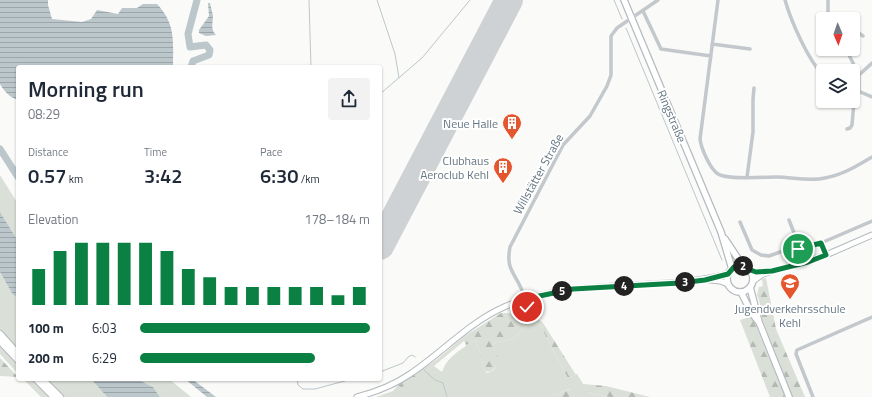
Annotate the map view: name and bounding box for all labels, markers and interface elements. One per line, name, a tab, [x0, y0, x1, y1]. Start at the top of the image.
north arrow	[816, 12, 860, 56]
map controls	[816, 12, 860, 108]
button: layers	[816, 64, 860, 108]
text: Morning run	[28, 72, 144, 106]
button: share	[328, 78, 370, 120]
street label: Ringstraße	[652, 87, 692, 145]
text: 08:29	[28, 104, 60, 124]
building icon: Neue Halle	[501, 112, 523, 140]
place label: Neue Halle	[443, 114, 498, 133]
street label: Willstätter Straße	[508, 130, 568, 218]
text: Distance	[28, 144, 68, 160]
text: Time	[144, 144, 167, 160]
text: Pace	[260, 144, 282, 160]
place label: Clubhaus Aeroclub Kehl	[420, 151, 489, 184]
building icon: Clubhaus Aeroclub Kehl	[492, 156, 514, 184]
text: 0.57	[28, 160, 66, 191]
text: 3:42	[144, 160, 182, 191]
text: 6:30	[260, 160, 298, 191]
text: km	[66, 171, 83, 187]
text: /km	[298, 171, 320, 187]
text: Elevation	[28, 209, 79, 229]
text: 178–184 m	[304, 209, 370, 229]
pin	[781, 232, 815, 266]
icon: arrive	[787, 238, 809, 260]
pin: 2	[733, 256, 753, 276]
text: 2	[740, 258, 746, 274]
pin: 3	[675, 272, 695, 292]
school or university icon: Jugendverkehrsschule Kehl	[779, 272, 801, 300]
text: 3	[682, 274, 688, 290]
pin: 4	[614, 276, 634, 296]
text: 4	[621, 278, 627, 294]
pin: 5	[552, 281, 572, 301]
text: 5	[559, 283, 565, 299]
pin	[510, 290, 544, 324]
icon: check	[516, 296, 538, 318]
place label: Jugendverkehrsschule Kehl	[734, 299, 846, 332]
text: 100 m	[28, 318, 64, 338]
text: 6:03	[92, 318, 117, 338]
text: 200 m	[28, 348, 64, 368]
text: 6:29	[92, 348, 117, 368]

